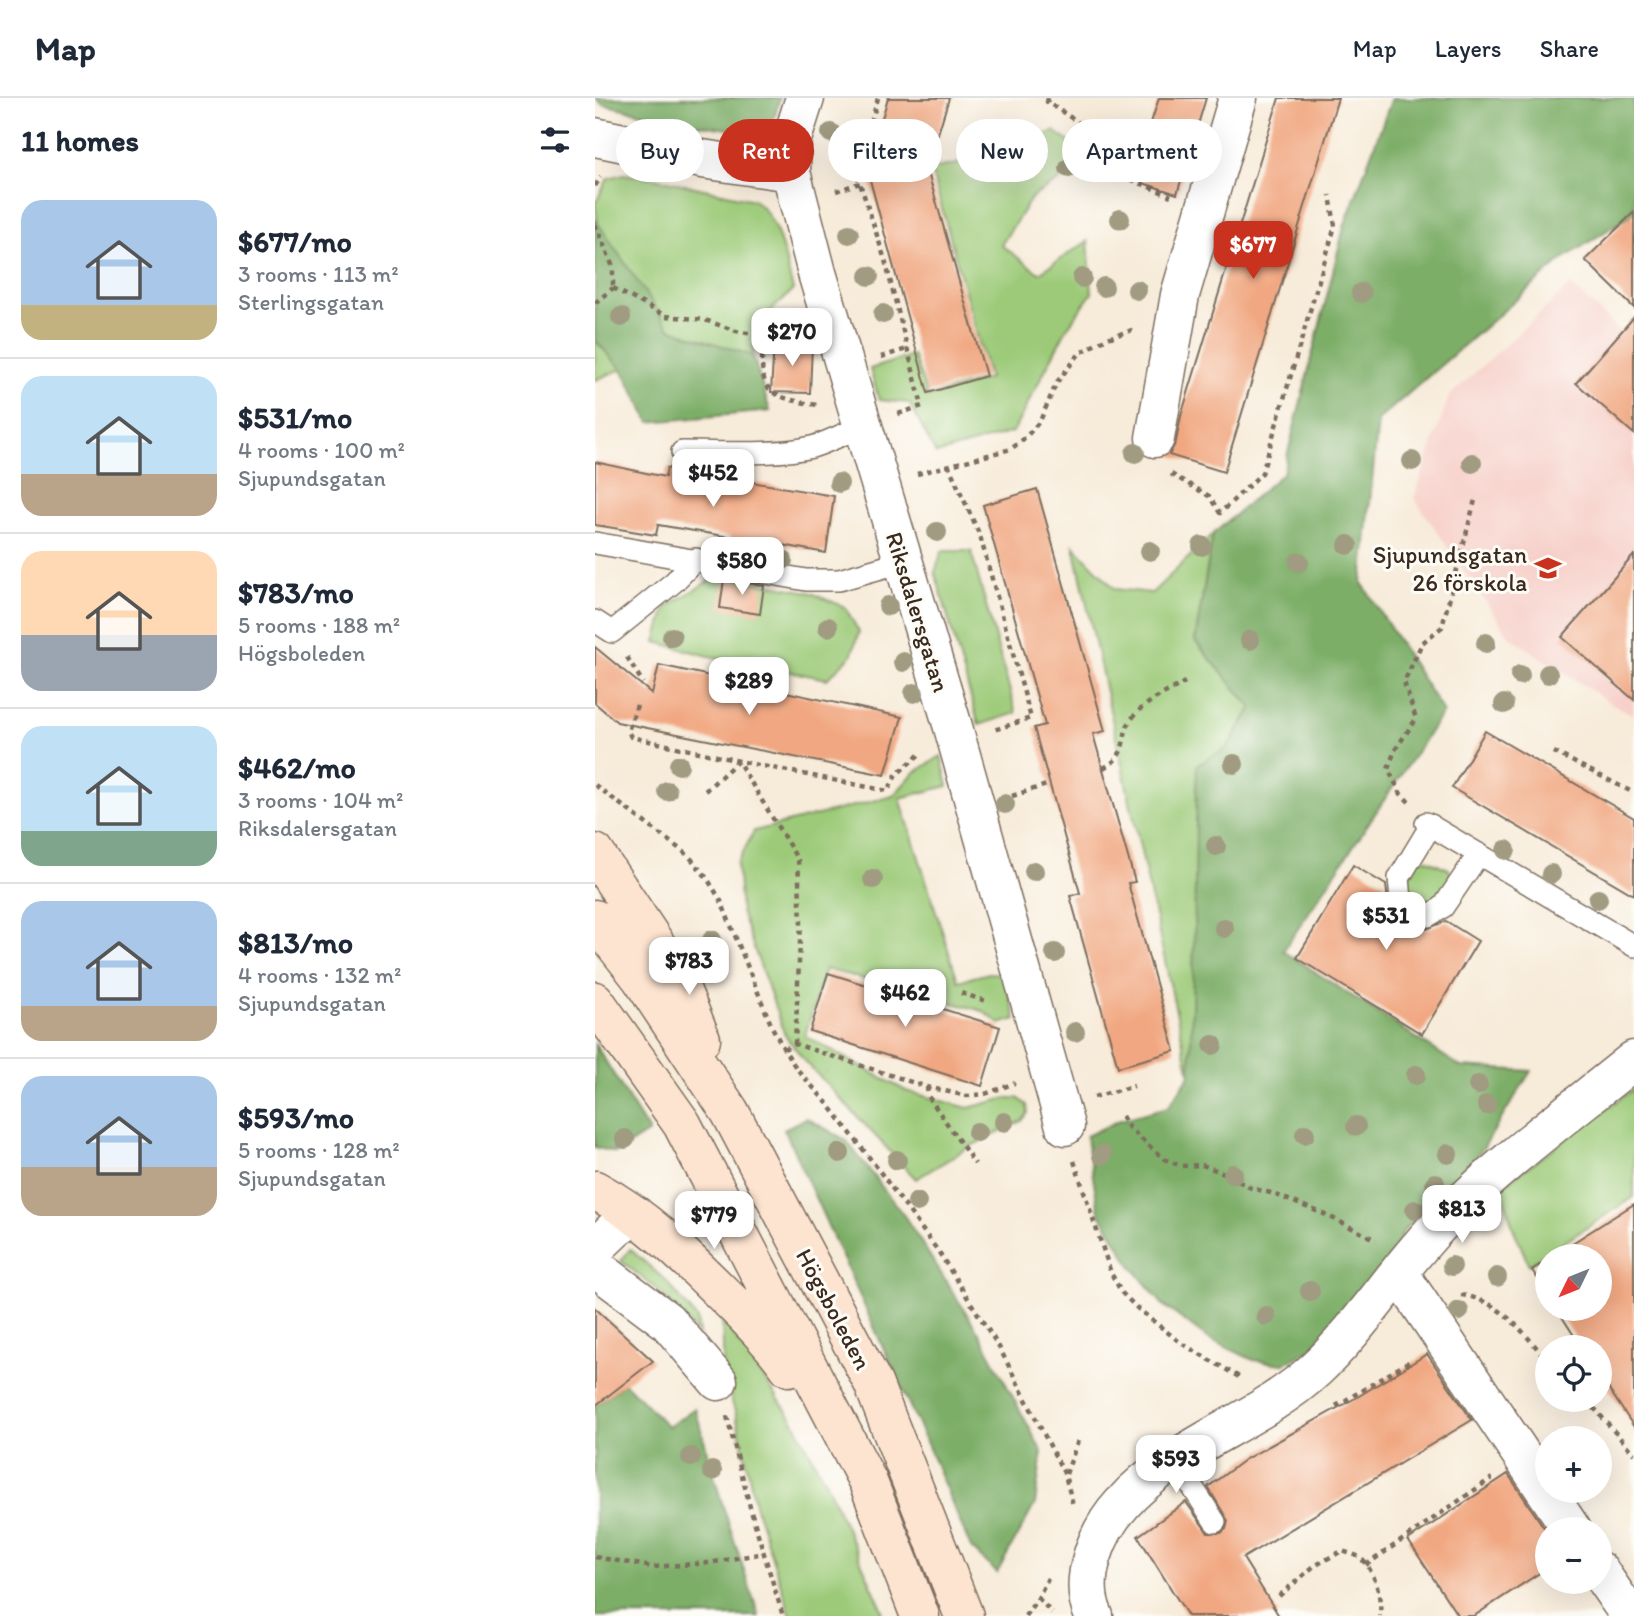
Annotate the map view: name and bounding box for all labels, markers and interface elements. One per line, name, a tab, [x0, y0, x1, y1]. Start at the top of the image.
text: Map	[35, 29, 96, 68]
text: Map	[1353, 34, 1397, 63]
text: Layers	[1435, 34, 1502, 63]
text: Share	[1540, 34, 1599, 63]
chip: Buy	[616, 119, 704, 182]
chip: Rent	[718, 119, 814, 182]
chip: Filters	[828, 119, 942, 182]
chip: New	[956, 119, 1048, 182]
chip: Apartment	[1062, 119, 1222, 182]
icon: filters	[536, 121, 574, 159]
text: 11 homes	[21, 122, 139, 159]
pin: $677	[1212, 222, 1294, 281]
text: $677/mo	[238, 223, 352, 260]
icon: home	[77, 228, 161, 312]
text: $677	[1230, 230, 1276, 258]
text: 3 rooms · 113 m²	[238, 260, 399, 288]
text: Sterlingsgatan	[238, 288, 384, 316]
pin: $270	[751, 308, 833, 368]
text: $270	[767, 317, 817, 345]
text: $531/mo	[238, 399, 352, 436]
icon: home	[77, 404, 161, 488]
text: 4 rooms · 100 m²	[238, 436, 405, 464]
pin: $452	[672, 450, 754, 509]
text: $452	[688, 458, 738, 486]
text: Sjupundsgatan	[238, 464, 386, 492]
street label: Riksdalersgatan	[880, 528, 956, 696]
pin: $580	[701, 538, 783, 597]
place label: Sjupundsgatan 26 förskola	[1373, 540, 1527, 597]
text: $580	[717, 546, 767, 574]
school or university icon: Sjupundsgatan 26 förskola	[1533, 553, 1563, 583]
text: $783/mo	[238, 574, 354, 611]
icon: home	[77, 579, 161, 663]
text: 5 rooms · 188 m²	[238, 611, 400, 639]
text: Högsboleden	[238, 639, 365, 667]
pin: $289	[708, 658, 790, 717]
text: $289	[725, 666, 773, 694]
text: $462/mo	[238, 749, 356, 786]
icon: home	[77, 754, 161, 838]
text: 3 rooms · 104 m²	[238, 786, 403, 814]
text: Riksdalersgatan	[238, 814, 397, 842]
pin: $531	[1345, 892, 1427, 952]
text: $531	[1363, 901, 1409, 929]
text: $813/mo	[238, 924, 353, 961]
icon: home	[77, 929, 161, 1013]
pin: $783	[648, 937, 730, 997]
text: $783	[665, 946, 713, 974]
text: 4 rooms · 132 m²	[238, 961, 401, 989]
pin: $462	[864, 970, 946, 1029]
text: $462	[880, 978, 930, 1006]
text: Sjupundsgatan	[238, 989, 386, 1017]
text: $593/mo	[238, 1099, 354, 1136]
icon: home	[77, 1104, 161, 1188]
text: 5 rooms · 128 m²	[238, 1136, 400, 1164]
text: Sjupundsgatan	[238, 1164, 386, 1192]
pin: $813	[1421, 1186, 1503, 1245]
pin: $779	[673, 1192, 755, 1251]
text: $813	[1438, 1194, 1486, 1222]
text: $779	[691, 1200, 737, 1228]
street label: Högsboleden	[790, 1244, 878, 1375]
north arrow	[1535, 1244, 1612, 1321]
map controls	[1535, 1244, 1612, 1594]
button: locate	[1535, 1335, 1612, 1412]
button: +	[1535, 1426, 1612, 1503]
pin: $593	[1135, 1436, 1217, 1495]
text: $593	[1152, 1444, 1200, 1472]
button: −	[1535, 1517, 1612, 1594]

